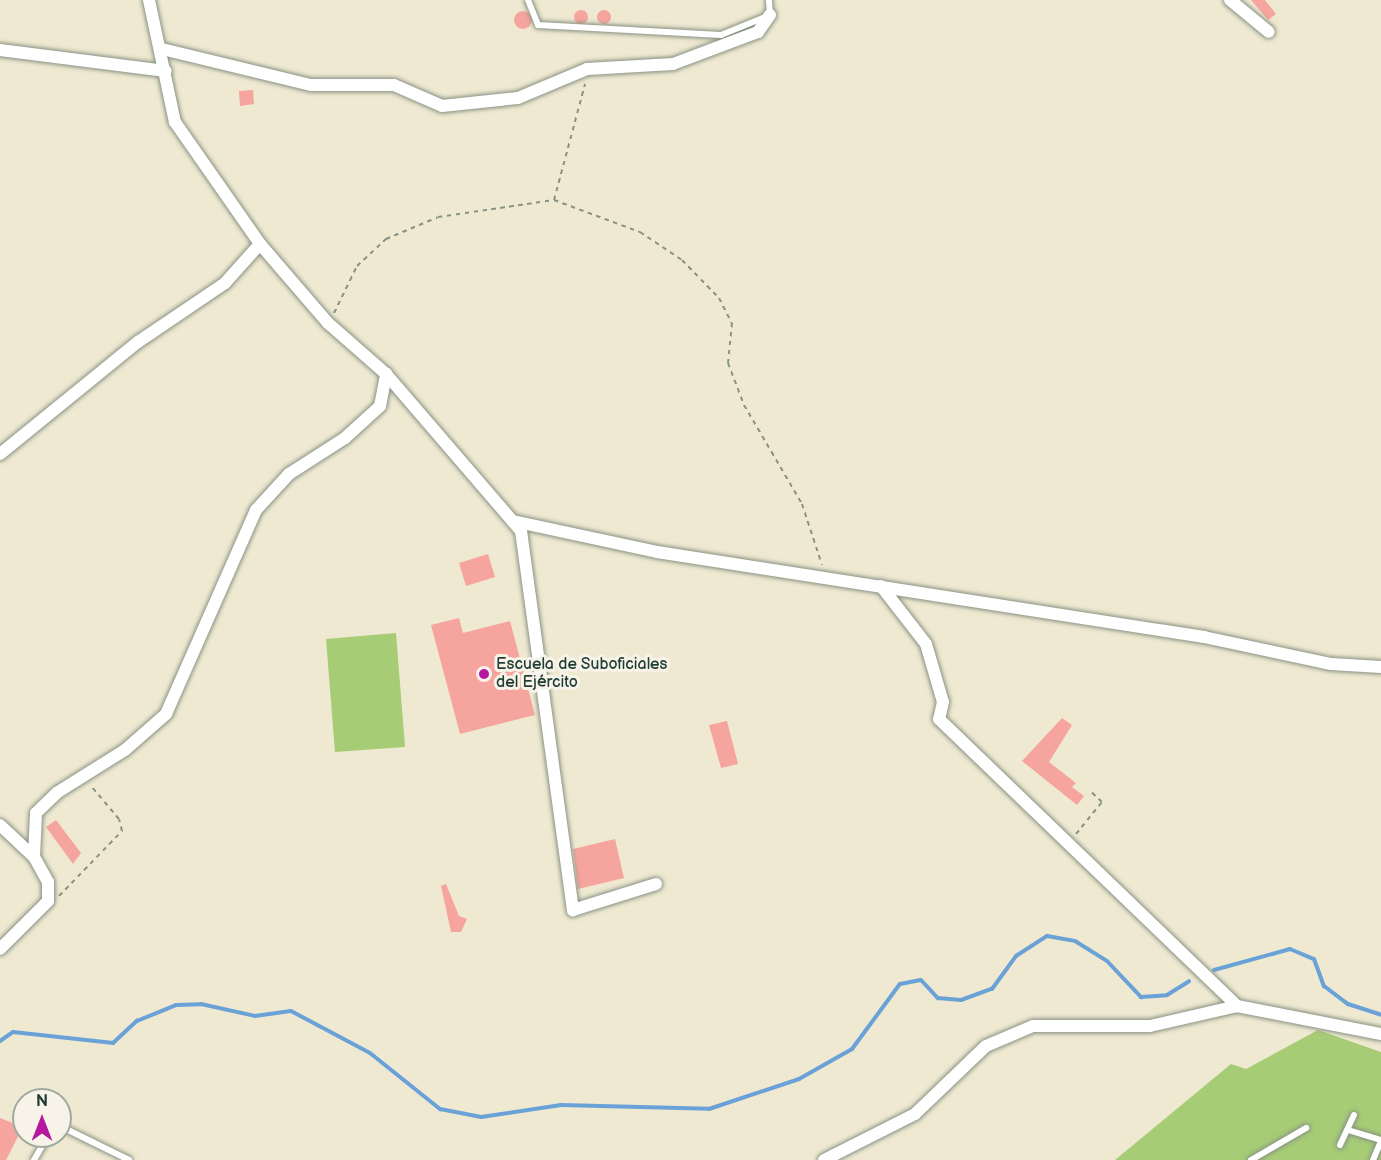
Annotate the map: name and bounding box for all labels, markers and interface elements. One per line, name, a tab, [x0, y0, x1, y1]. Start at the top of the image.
place label: Escuela de Suboficiales del Ejército	[496, 655, 668, 693]
marker: Escuela de Suboficiales del Ejército	[477, 667, 491, 681]
north arrow	[12, 1088, 72, 1148]
text: N	[36, 1092, 48, 1111]

